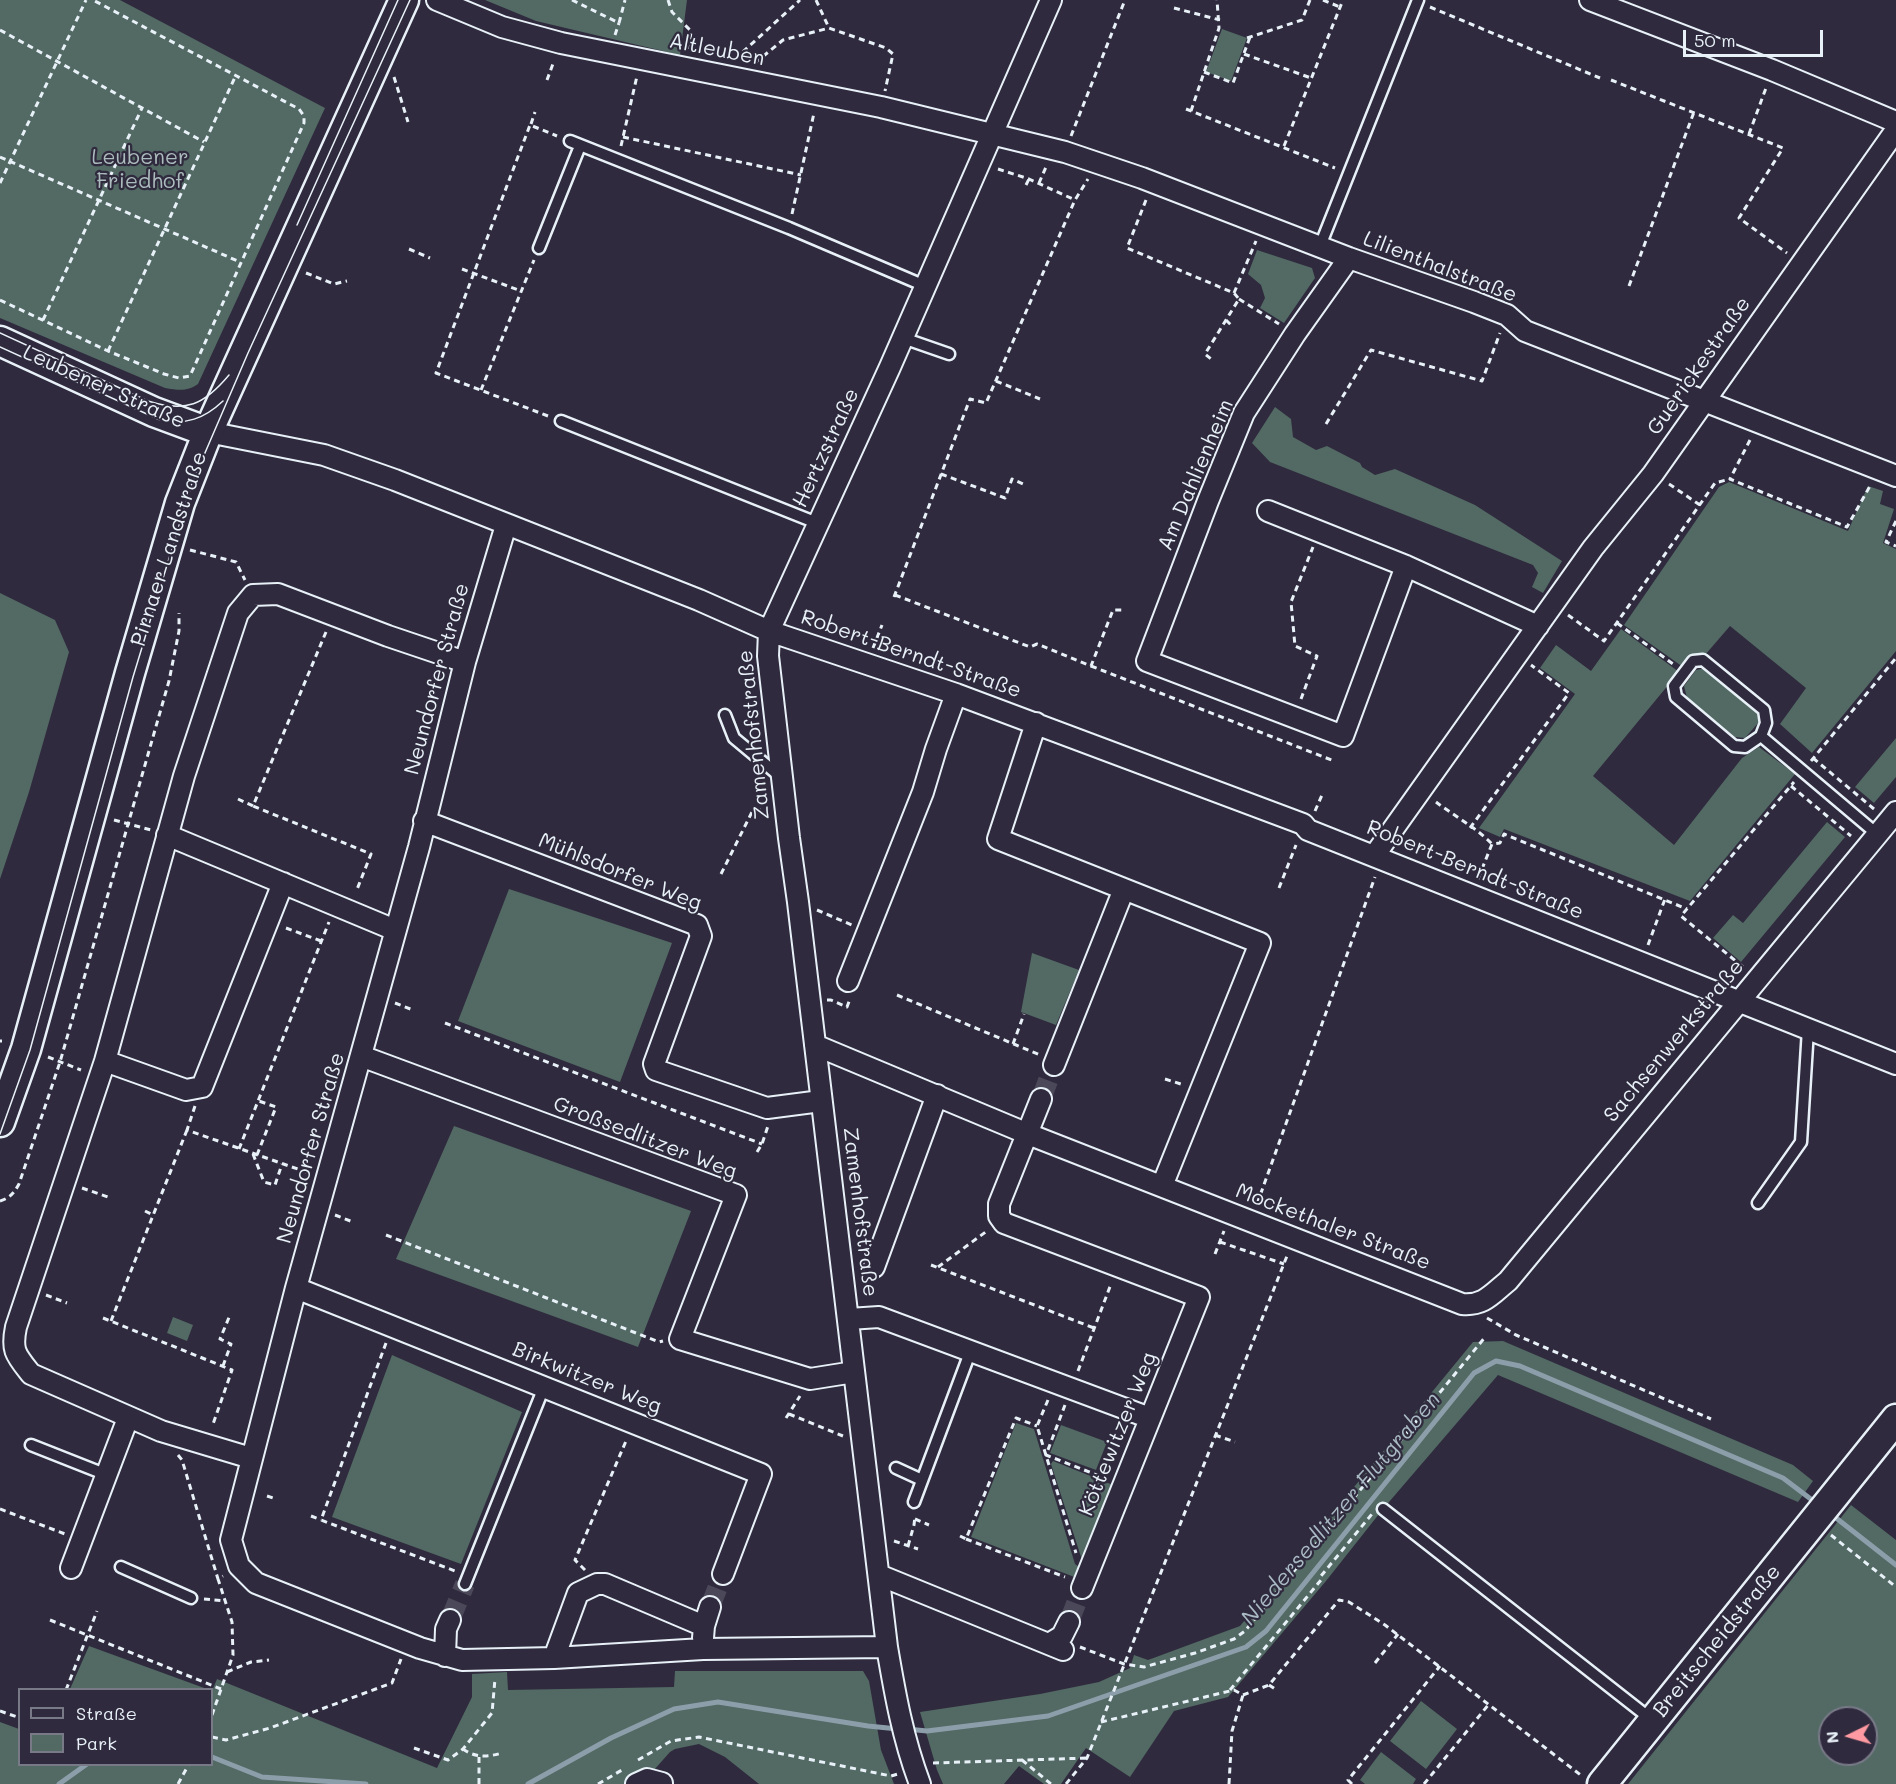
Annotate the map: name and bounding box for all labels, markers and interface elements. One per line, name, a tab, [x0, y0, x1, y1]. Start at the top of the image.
scale bar	[1686, 18, 1826, 56]
street label: Altleuben	[667, 28, 767, 72]
text: 50 m	[1694, 28, 1736, 52]
park label: Leubener Friedhof	[91, 145, 189, 195]
street label: Lilienthalstraße	[1360, 226, 1520, 308]
street label: Guerickestraße	[1642, 292, 1756, 440]
street label: Leubener Straße	[19, 340, 189, 434]
street label: Hertzstraße	[787, 384, 865, 512]
street label: Am Dahlienheim	[1153, 396, 1239, 554]
street label: Pirnaer Landstraße	[126, 448, 212, 650]
street label: Neundorfer Straße	[399, 580, 475, 778]
street label: Robert-Berndt-Straße	[797, 604, 1025, 704]
street label: Zamenhofstraße	[733, 649, 775, 821]
street label: Robert-Berndt-Straße	[1363, 815, 1587, 925]
street label: Mühlsdorfer Weg	[535, 828, 705, 916]
street label: Sachsenwerkstraße	[1599, 955, 1749, 1127]
street label: Neundorfer Straße	[272, 1050, 350, 1246]
street label: Großsedlitzer Weg	[550, 1091, 740, 1185]
street label: Zamenhofstraße	[837, 1126, 883, 1298]
street label: Mockethaler Straße	[1232, 1178, 1434, 1276]
street label: Birkwitzer Weg	[509, 1337, 665, 1419]
street label: Köttewitzer Weg	[1074, 1349, 1162, 1519]
water label: Niedersedlitzer Flutgraben	[1236, 1387, 1446, 1631]
street label: Breitscheidstraße	[1648, 1560, 1786, 1722]
legend	[18, 1688, 213, 1766]
text: Straße	[76, 1701, 137, 1725]
north arrow	[1818, 1706, 1878, 1766]
text: N	[1821, 1730, 1843, 1744]
text: Park	[76, 1731, 117, 1755]

